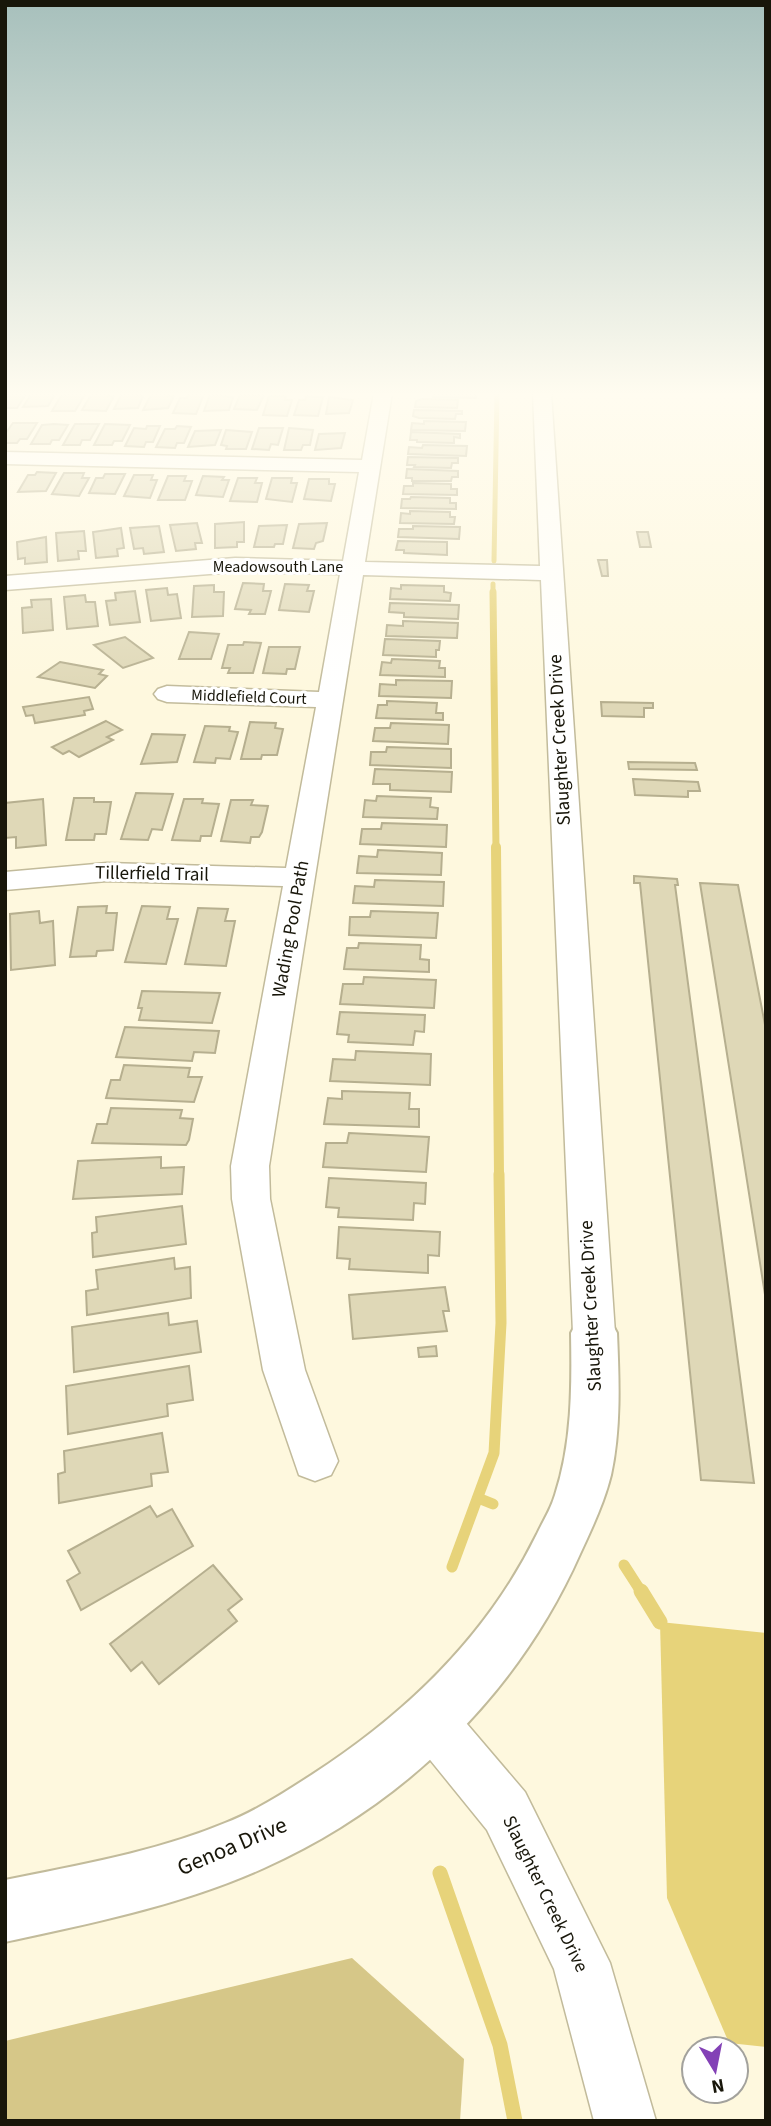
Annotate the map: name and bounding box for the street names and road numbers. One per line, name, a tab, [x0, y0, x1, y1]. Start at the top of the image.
street label: Meadowsouth Lane	[213, 556, 343, 578]
street label: Slaughter Creek Drive	[542, 654, 578, 826]
street label: Middlefield Court	[191, 684, 308, 710]
street label: Wading Pool Path	[266, 858, 316, 1000]
street label: Tillerfield Trail	[95, 860, 209, 888]
street label: Slaughter Creek Drive	[573, 1220, 609, 1392]
street label: Genoa Drive	[172, 1808, 292, 1884]
street label: Slaughter Creek Drive	[495, 1811, 595, 1977]

